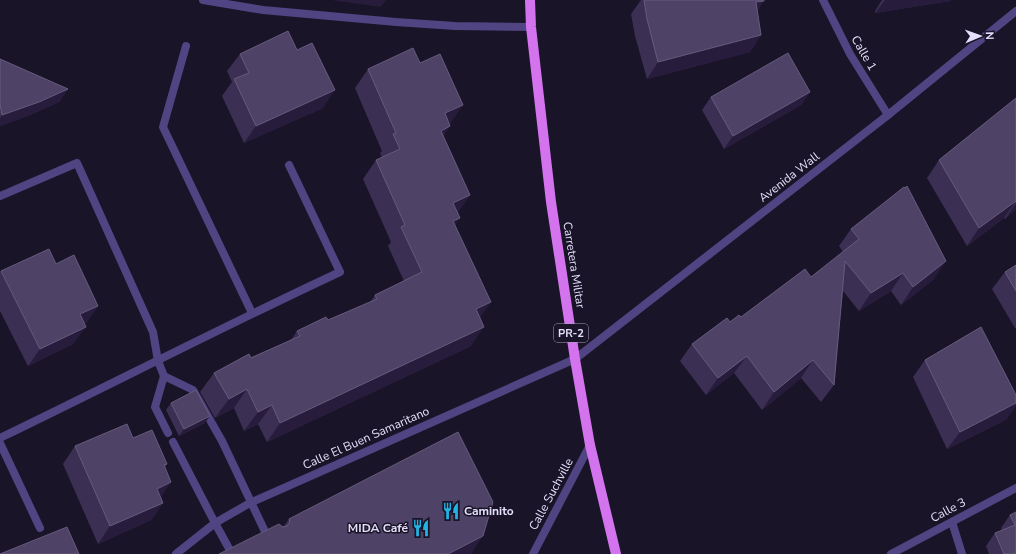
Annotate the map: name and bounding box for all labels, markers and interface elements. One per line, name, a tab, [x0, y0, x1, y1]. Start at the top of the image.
north arrow	[960, 16, 1000, 56]
text: N	[982, 31, 997, 40]
street label: Calle 1	[848, 33, 880, 73]
street label: Avenida Wall	[755, 148, 823, 206]
street label: Carretera Militar	[559, 220, 589, 310]
road number: PR-2	[554, 324, 588, 342]
street label: Calle El Buen Samaritano	[300, 403, 432, 473]
street label: Calle Suchville	[525, 455, 577, 533]
street label: Calle 3	[927, 494, 969, 526]
restaurant icon: Caminito	[441, 501, 461, 521]
place label: Caminito	[464, 503, 514, 519]
restaurant icon: MIDA Café	[411, 518, 431, 538]
place label: MIDA Café	[348, 520, 408, 536]

